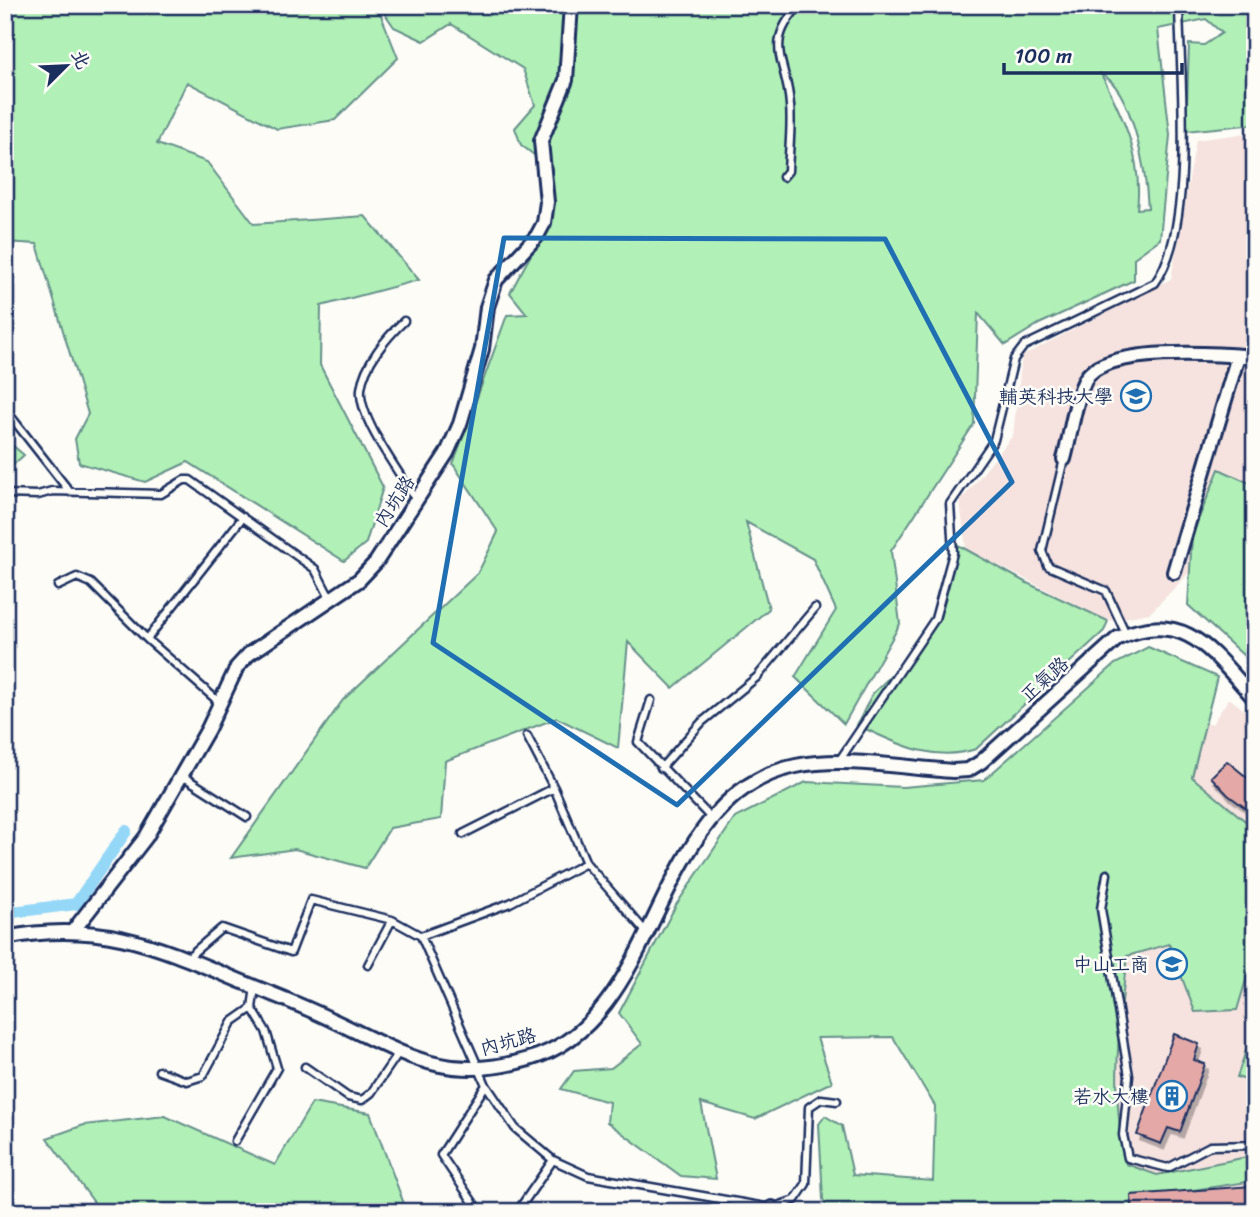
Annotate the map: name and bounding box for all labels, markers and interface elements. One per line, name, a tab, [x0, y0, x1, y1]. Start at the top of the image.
north arrow	[32, 32, 102, 102]
scale bar	[1004, 32, 1183, 76]
text: 100 m	[1015, 37, 1072, 75]
text: 北	[62, 44, 100, 75]
school or university icon: 輔英科技大學	[1119, 379, 1153, 413]
place label: 輔英科技大學	[999, 380, 1113, 413]
street label: 內坑路	[365, 468, 424, 534]
street label: 正氣路	[1012, 648, 1077, 711]
school or university icon: 中山工商	[1155, 947, 1189, 981]
place label: 中山工商	[1073, 948, 1149, 981]
street label: 內坑路	[476, 1018, 540, 1065]
building icon: 若水大樓	[1155, 1079, 1189, 1113]
place label: 若水大樓	[1073, 1080, 1149, 1113]

